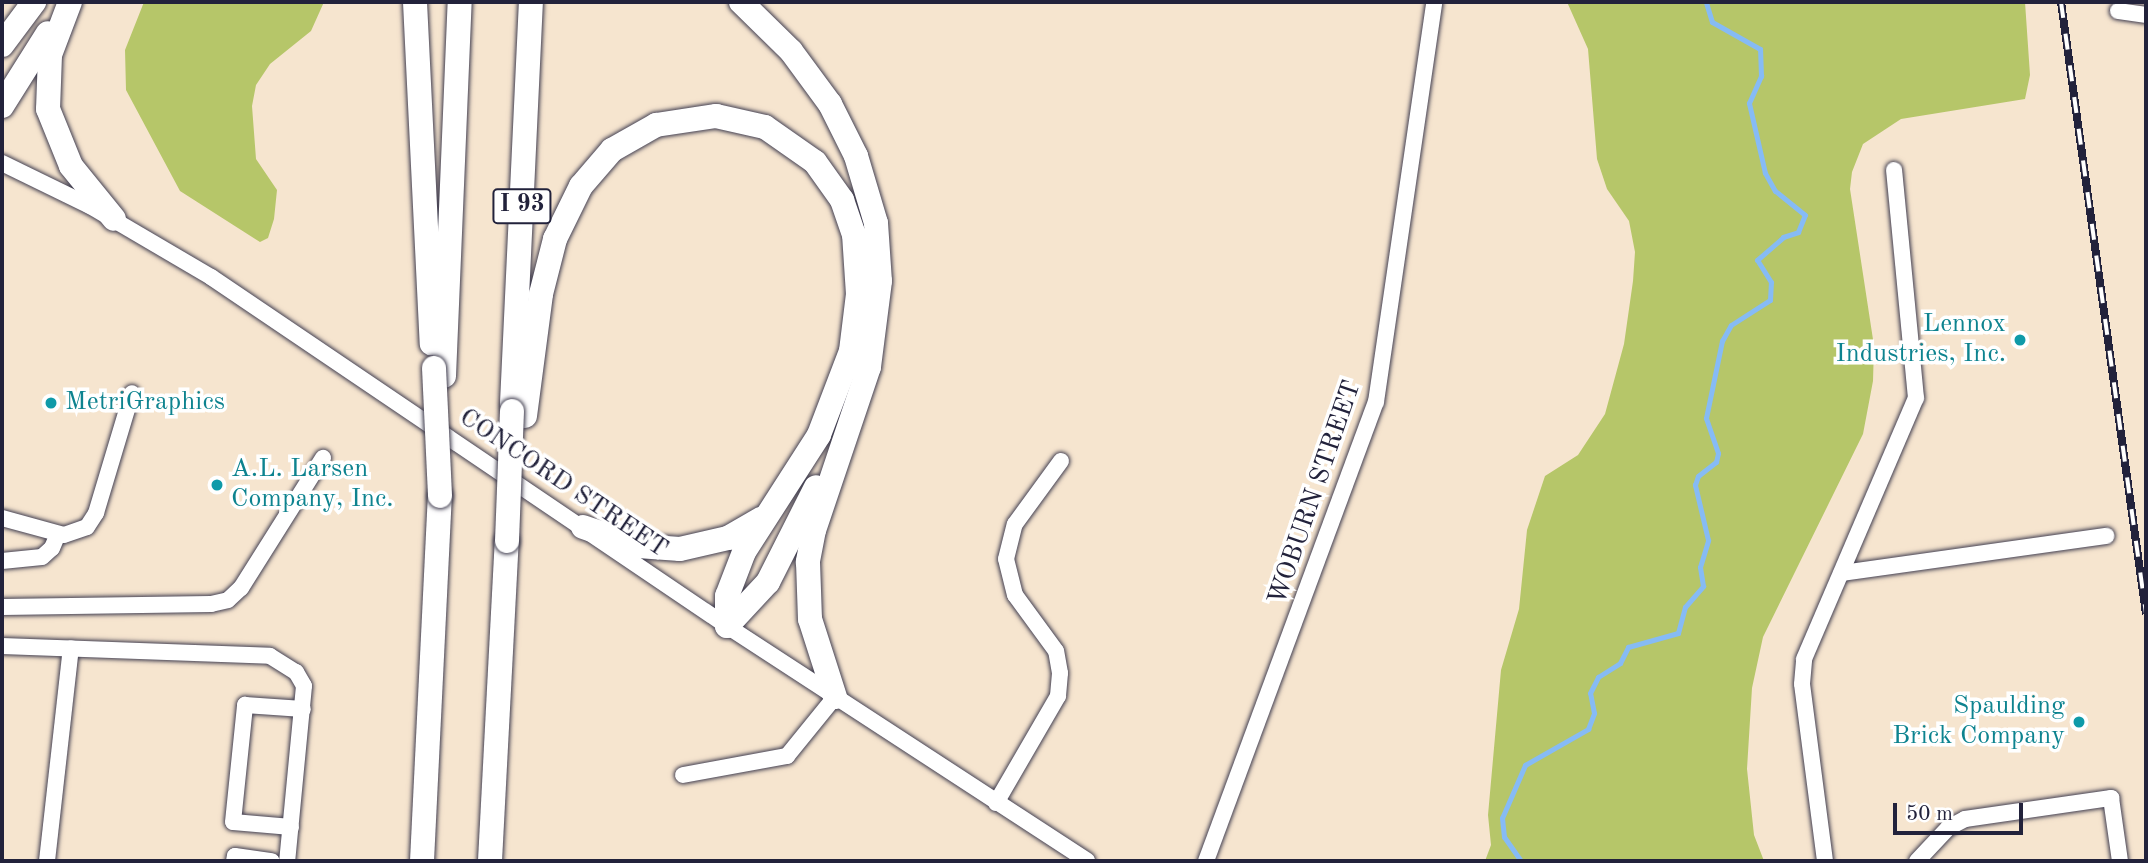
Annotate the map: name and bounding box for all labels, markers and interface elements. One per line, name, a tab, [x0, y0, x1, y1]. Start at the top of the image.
road number: I 93	[492, 186, 552, 226]
place label: Lennox Industries, Inc.	[1835, 309, 2006, 370]
marker: Lennox Industries, Inc.	[2012, 332, 2028, 348]
street label: WOBURN STREET	[1263, 377, 1369, 609]
place label: MetriGraphics	[65, 387, 225, 419]
marker: MetriGraphics	[43, 395, 59, 411]
street label: CONCORD STREET	[453, 403, 673, 565]
place label: A.L. Larsen Company, Inc.	[231, 454, 394, 516]
marker: A.L. Larsen Company, Inc.	[209, 477, 225, 493]
place label: Spaulding Brick Company	[1892, 691, 2065, 752]
marker: Spaulding Brick Company	[2071, 714, 2087, 730]
scale bar	[1896, 790, 2025, 834]
text: 50 m	[1906, 804, 1953, 825]

